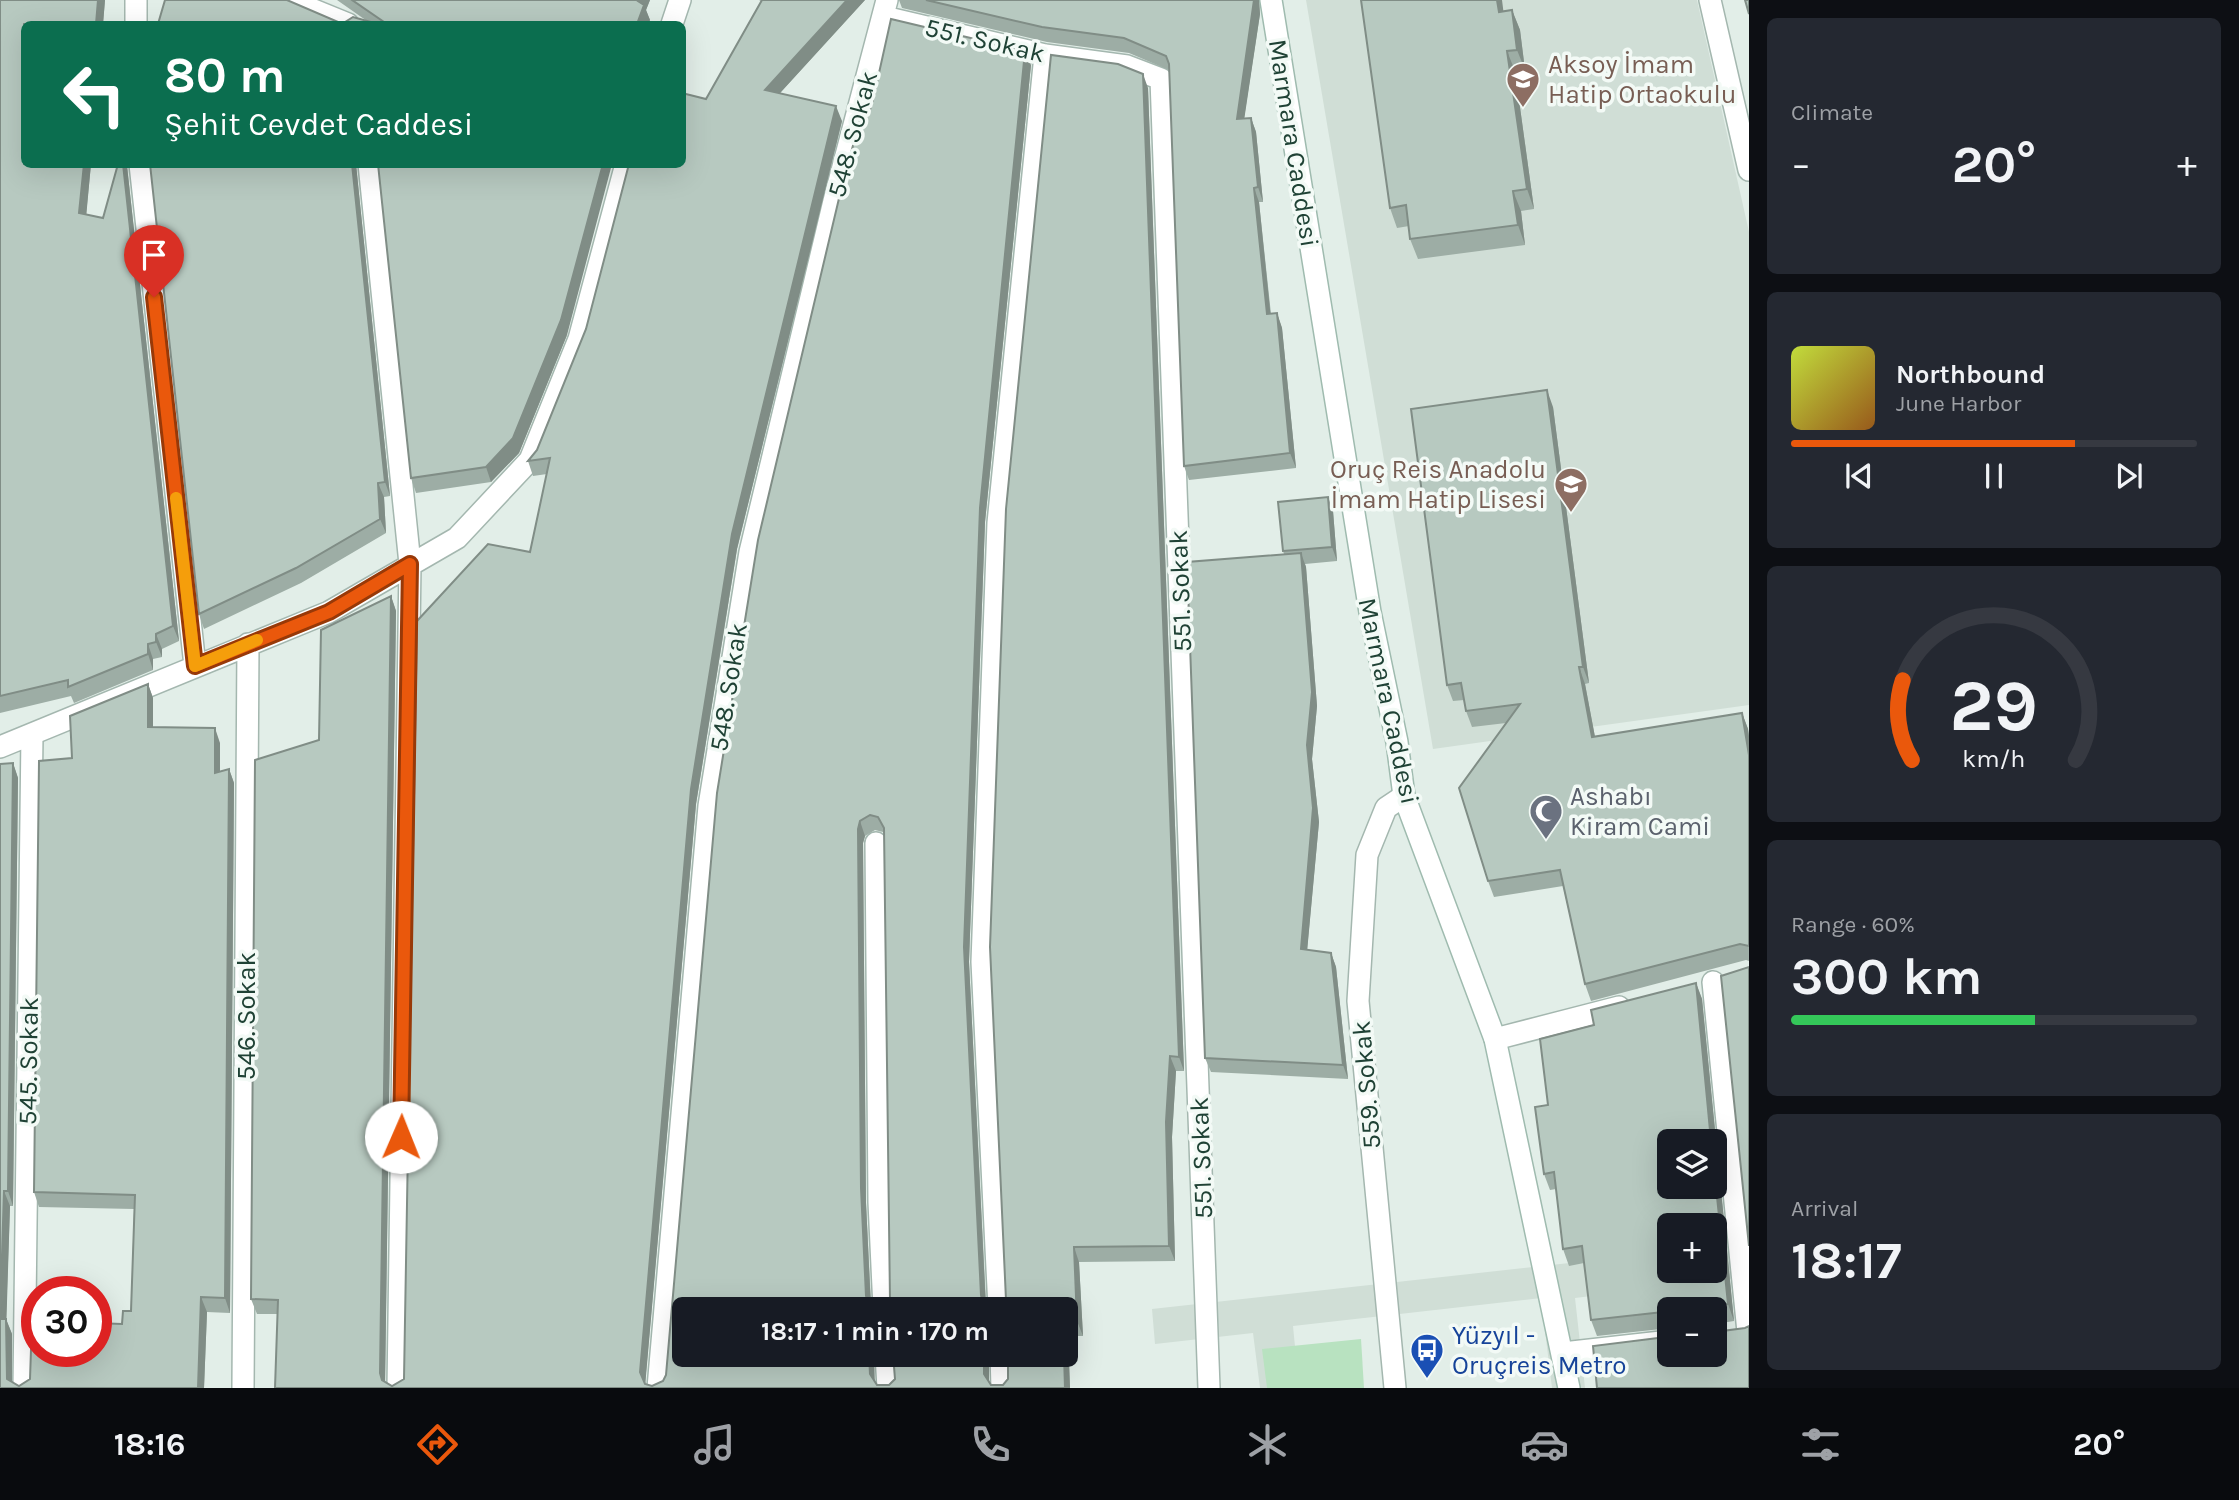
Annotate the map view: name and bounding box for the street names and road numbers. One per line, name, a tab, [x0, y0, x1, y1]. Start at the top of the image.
street label: 551. Sokak	[922, 12, 1048, 69]
street label: Marmara Caddesi	[1262, 37, 1325, 249]
street label: 548. Sokak	[821, 68, 884, 201]
street label: 551. Sokak	[1163, 529, 1198, 653]
street label: Marmara Caddesi	[1352, 595, 1426, 807]
street label: 548. Sokak	[703, 621, 754, 753]
street label: 546. Sokak	[231, 952, 262, 1080]
street label: 545. Sokak	[12, 997, 45, 1125]
street label: 559. Sokak	[1345, 1019, 1388, 1150]
street label: 551. Sokak	[1184, 1096, 1219, 1220]

